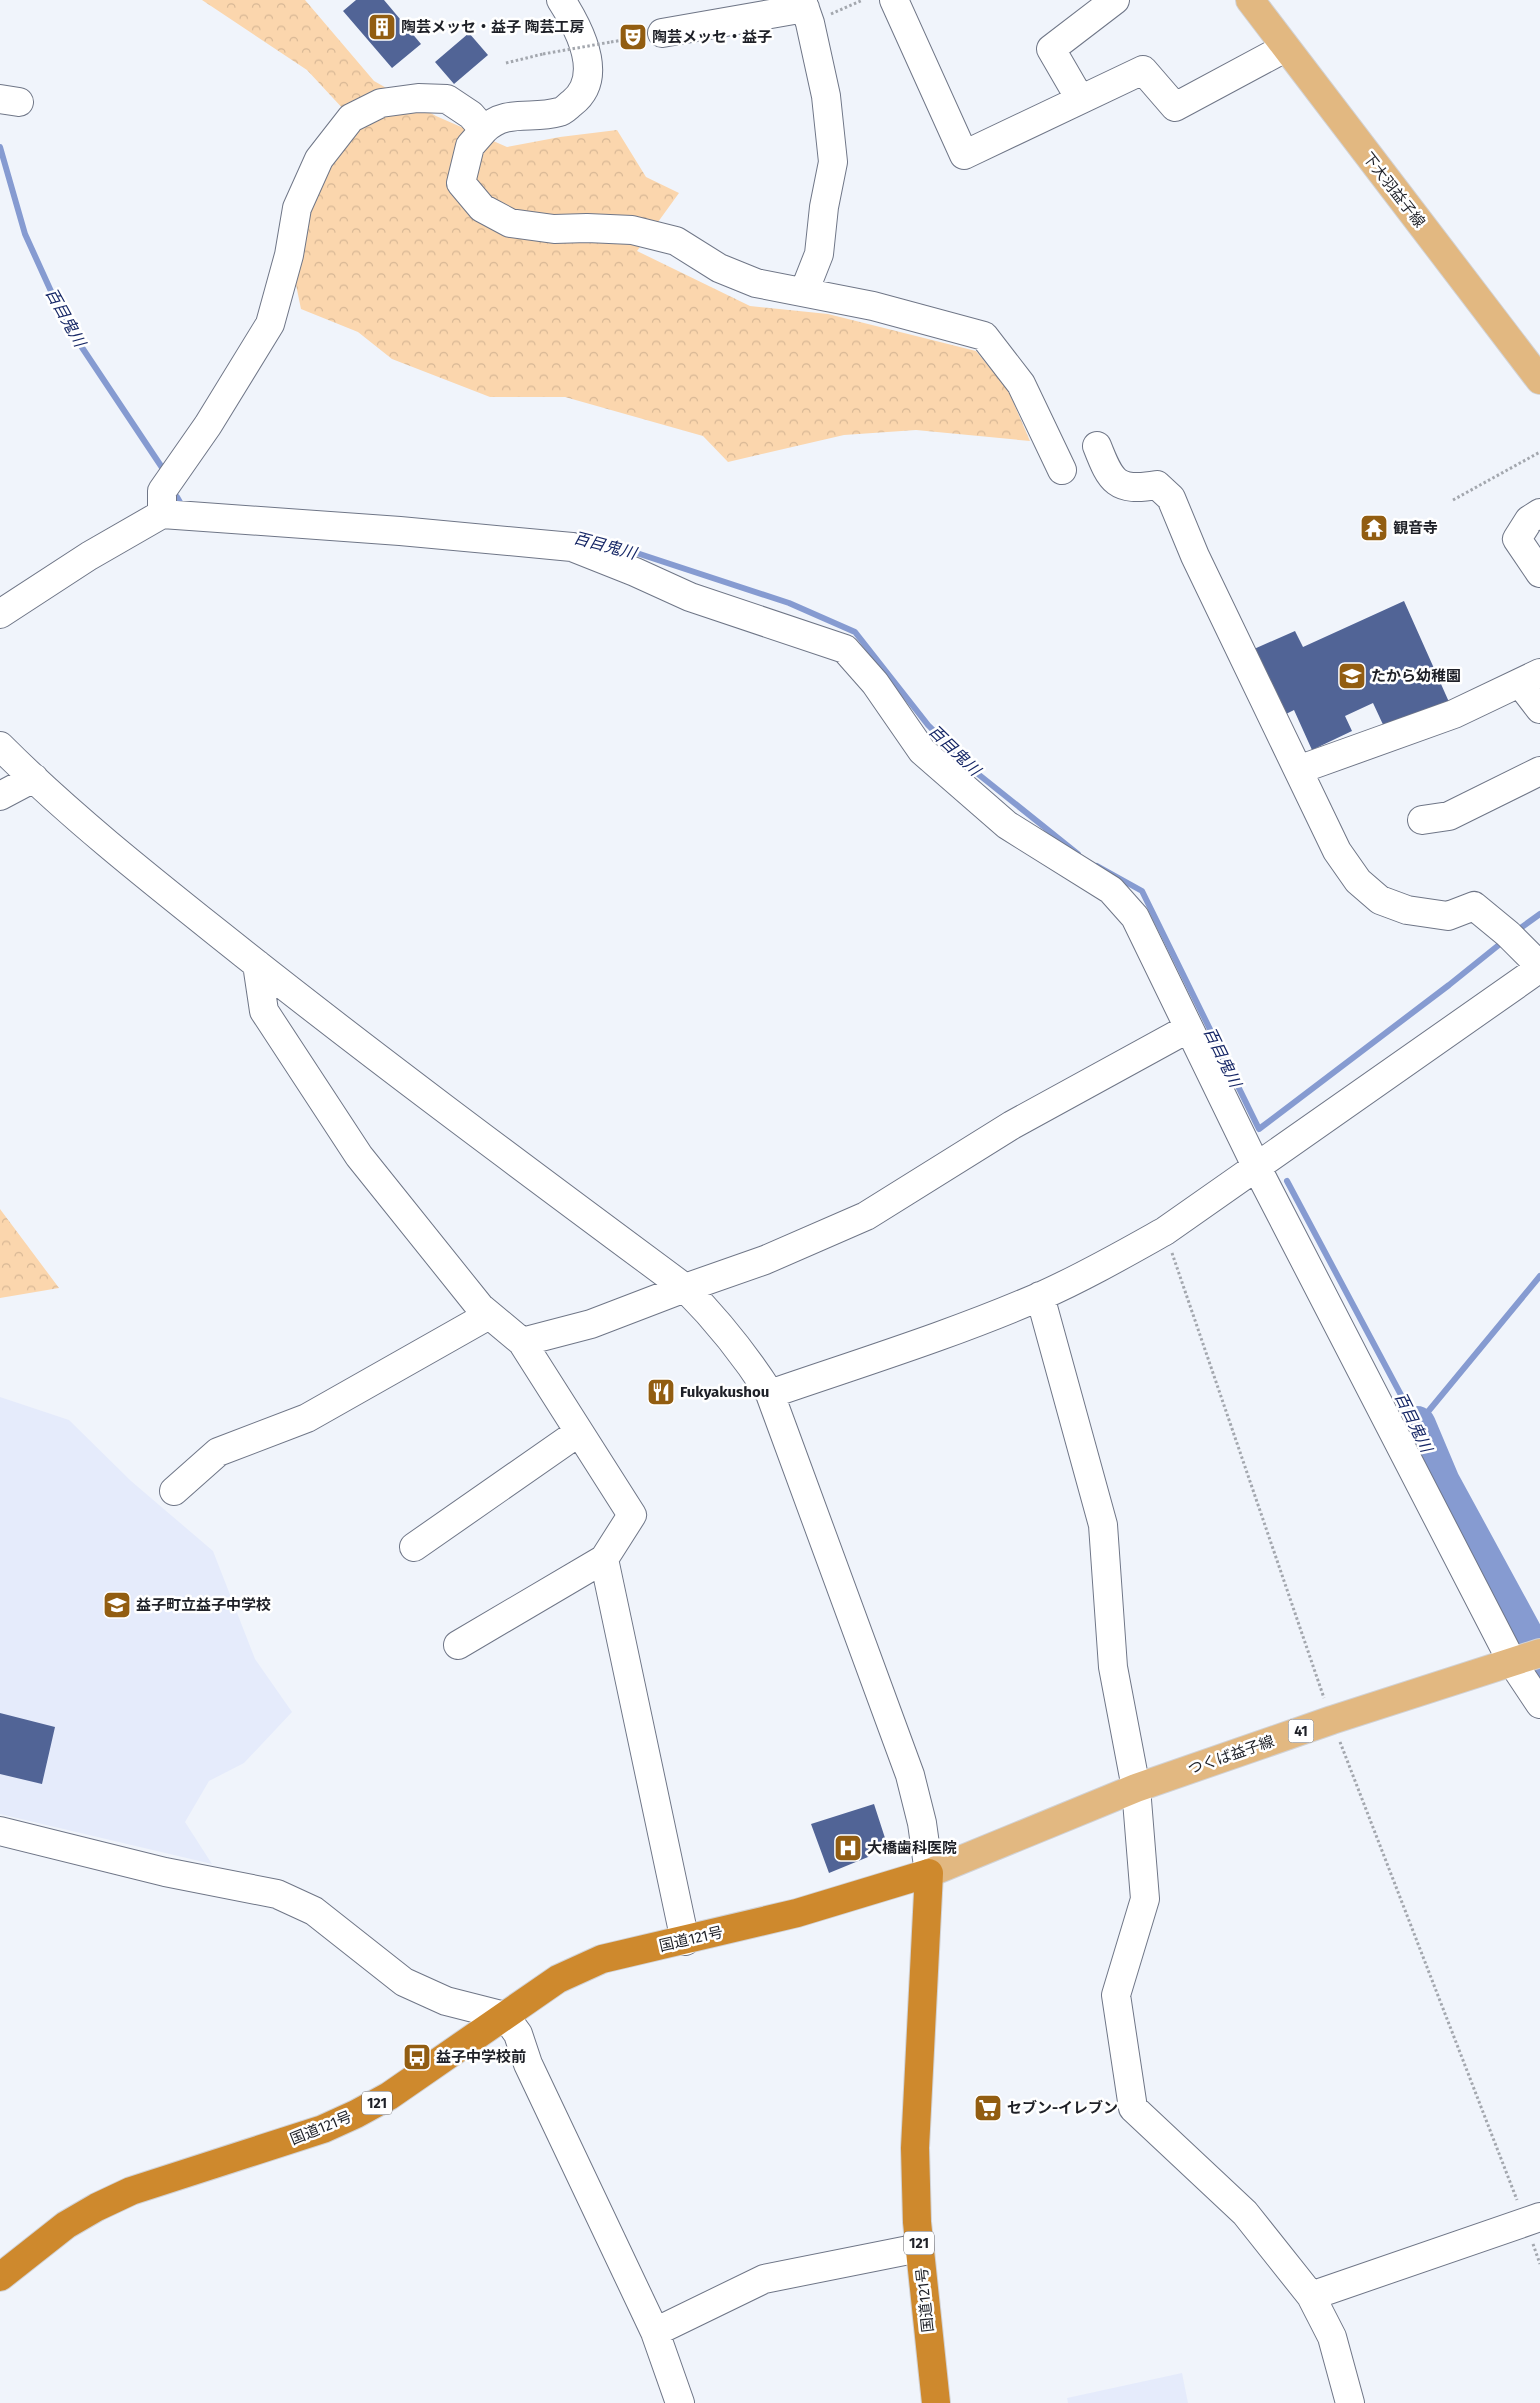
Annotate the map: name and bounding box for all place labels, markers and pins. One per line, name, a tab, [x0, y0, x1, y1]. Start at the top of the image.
building icon: 陶芸メッセ・益子 陶芸工房	[367, 12, 397, 42]
place label: 陶芸メッセ・益子 陶芸工房	[401, 18, 585, 36]
theatre icon: 陶芸メッセ・益子	[618, 22, 648, 52]
place label: 陶芸メッセ・益子	[652, 28, 772, 46]
temple icon: 観音寺	[1359, 513, 1389, 543]
place label: 観音寺	[1393, 519, 1438, 537]
school or university icon: たから幼稚園	[1337, 661, 1367, 691]
place label: たから幼稚園	[1371, 667, 1461, 685]
restaurant icon: Fukyakushou	[646, 1377, 676, 1407]
place label: Fukyakushou	[680, 1383, 769, 1401]
school or university icon: 益子町立益子中学校	[102, 1590, 132, 1620]
place label: 益子町立益子中学校	[136, 1596, 271, 1614]
hospital icon: 大橋歯科医院	[833, 1833, 863, 1863]
place label: 大橋歯科医院	[867, 1839, 957, 1857]
bus stop icon: 益子中学校前	[402, 2042, 432, 2072]
place label: 益子中学校前	[436, 2048, 526, 2066]
supermarket icon: セブン-イレブン	[973, 2093, 1003, 2123]
place label: セブン-イレブン	[1007, 2099, 1118, 2117]

